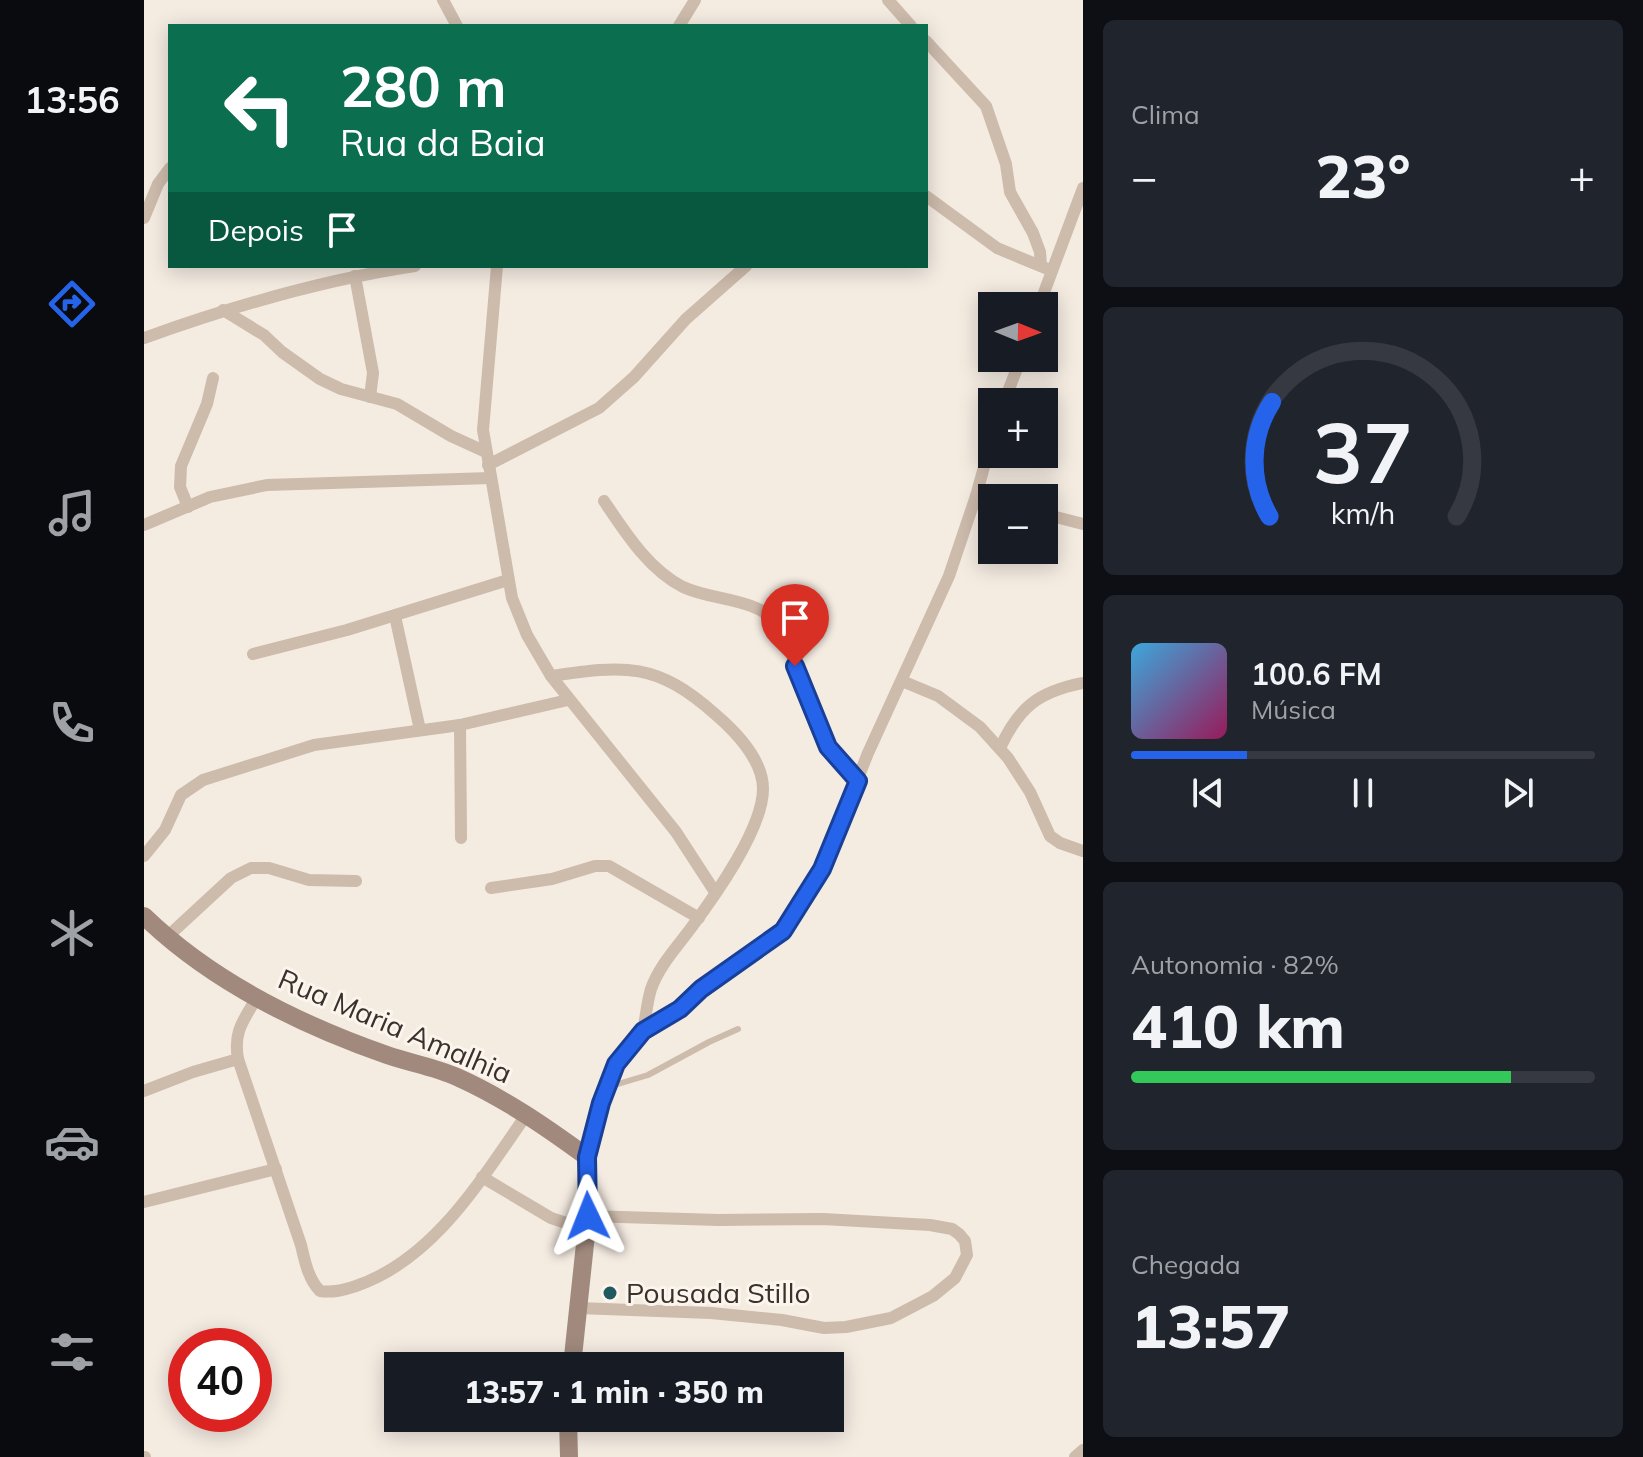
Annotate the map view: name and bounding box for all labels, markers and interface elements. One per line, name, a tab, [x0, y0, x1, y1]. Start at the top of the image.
text: 280 m	[340, 51, 507, 121]
icon: left	[208, 56, 312, 160]
text: 13:56	[24, 77, 120, 122]
text: Clima	[1131, 98, 1200, 131]
text: Rua da Baia	[340, 120, 546, 165]
text: 23°	[1315, 138, 1411, 213]
text: −	[1131, 149, 1157, 204]
text: +	[1569, 149, 1595, 204]
icon: arrive	[320, 208, 364, 252]
text: Depois	[208, 211, 304, 249]
icon: directions	[44, 276, 100, 332]
north arrow	[978, 292, 1058, 372]
map controls	[978, 292, 1058, 564]
button: +	[978, 388, 1058, 468]
text: 37	[1313, 399, 1413, 504]
button: −	[978, 484, 1058, 564]
icon: music	[44, 485, 100, 541]
text: km/h	[1331, 495, 1395, 531]
pin	[761, 584, 829, 666]
icon: arrive	[773, 596, 817, 640]
text: 100.6 FM	[1251, 655, 1382, 693]
text: Música	[1251, 693, 1336, 726]
icon: phone	[44, 695, 100, 751]
icon: previous	[1186, 771, 1230, 815]
icon: pause	[1341, 771, 1385, 815]
icon: next	[1496, 771, 1540, 815]
icon: climate	[44, 905, 100, 961]
text: Autonomia · 82%	[1131, 948, 1339, 981]
street label: Rua Maria Amalhia	[273, 961, 517, 1090]
text: 410 km	[1131, 988, 1345, 1063]
icon: car	[44, 1114, 100, 1170]
position arrow	[546, 1174, 630, 1258]
text: Chegada	[1131, 1248, 1241, 1281]
place label: Pousada Stillo	[626, 1275, 811, 1310]
marker: Pousada Stillo	[601, 1284, 619, 1302]
text: 13:57	[1131, 1288, 1291, 1363]
icon: filters	[44, 1324, 100, 1380]
speed limit sign: 40	[168, 1328, 272, 1432]
text: 13:57 · 1 min · 350 m	[464, 1373, 764, 1411]

